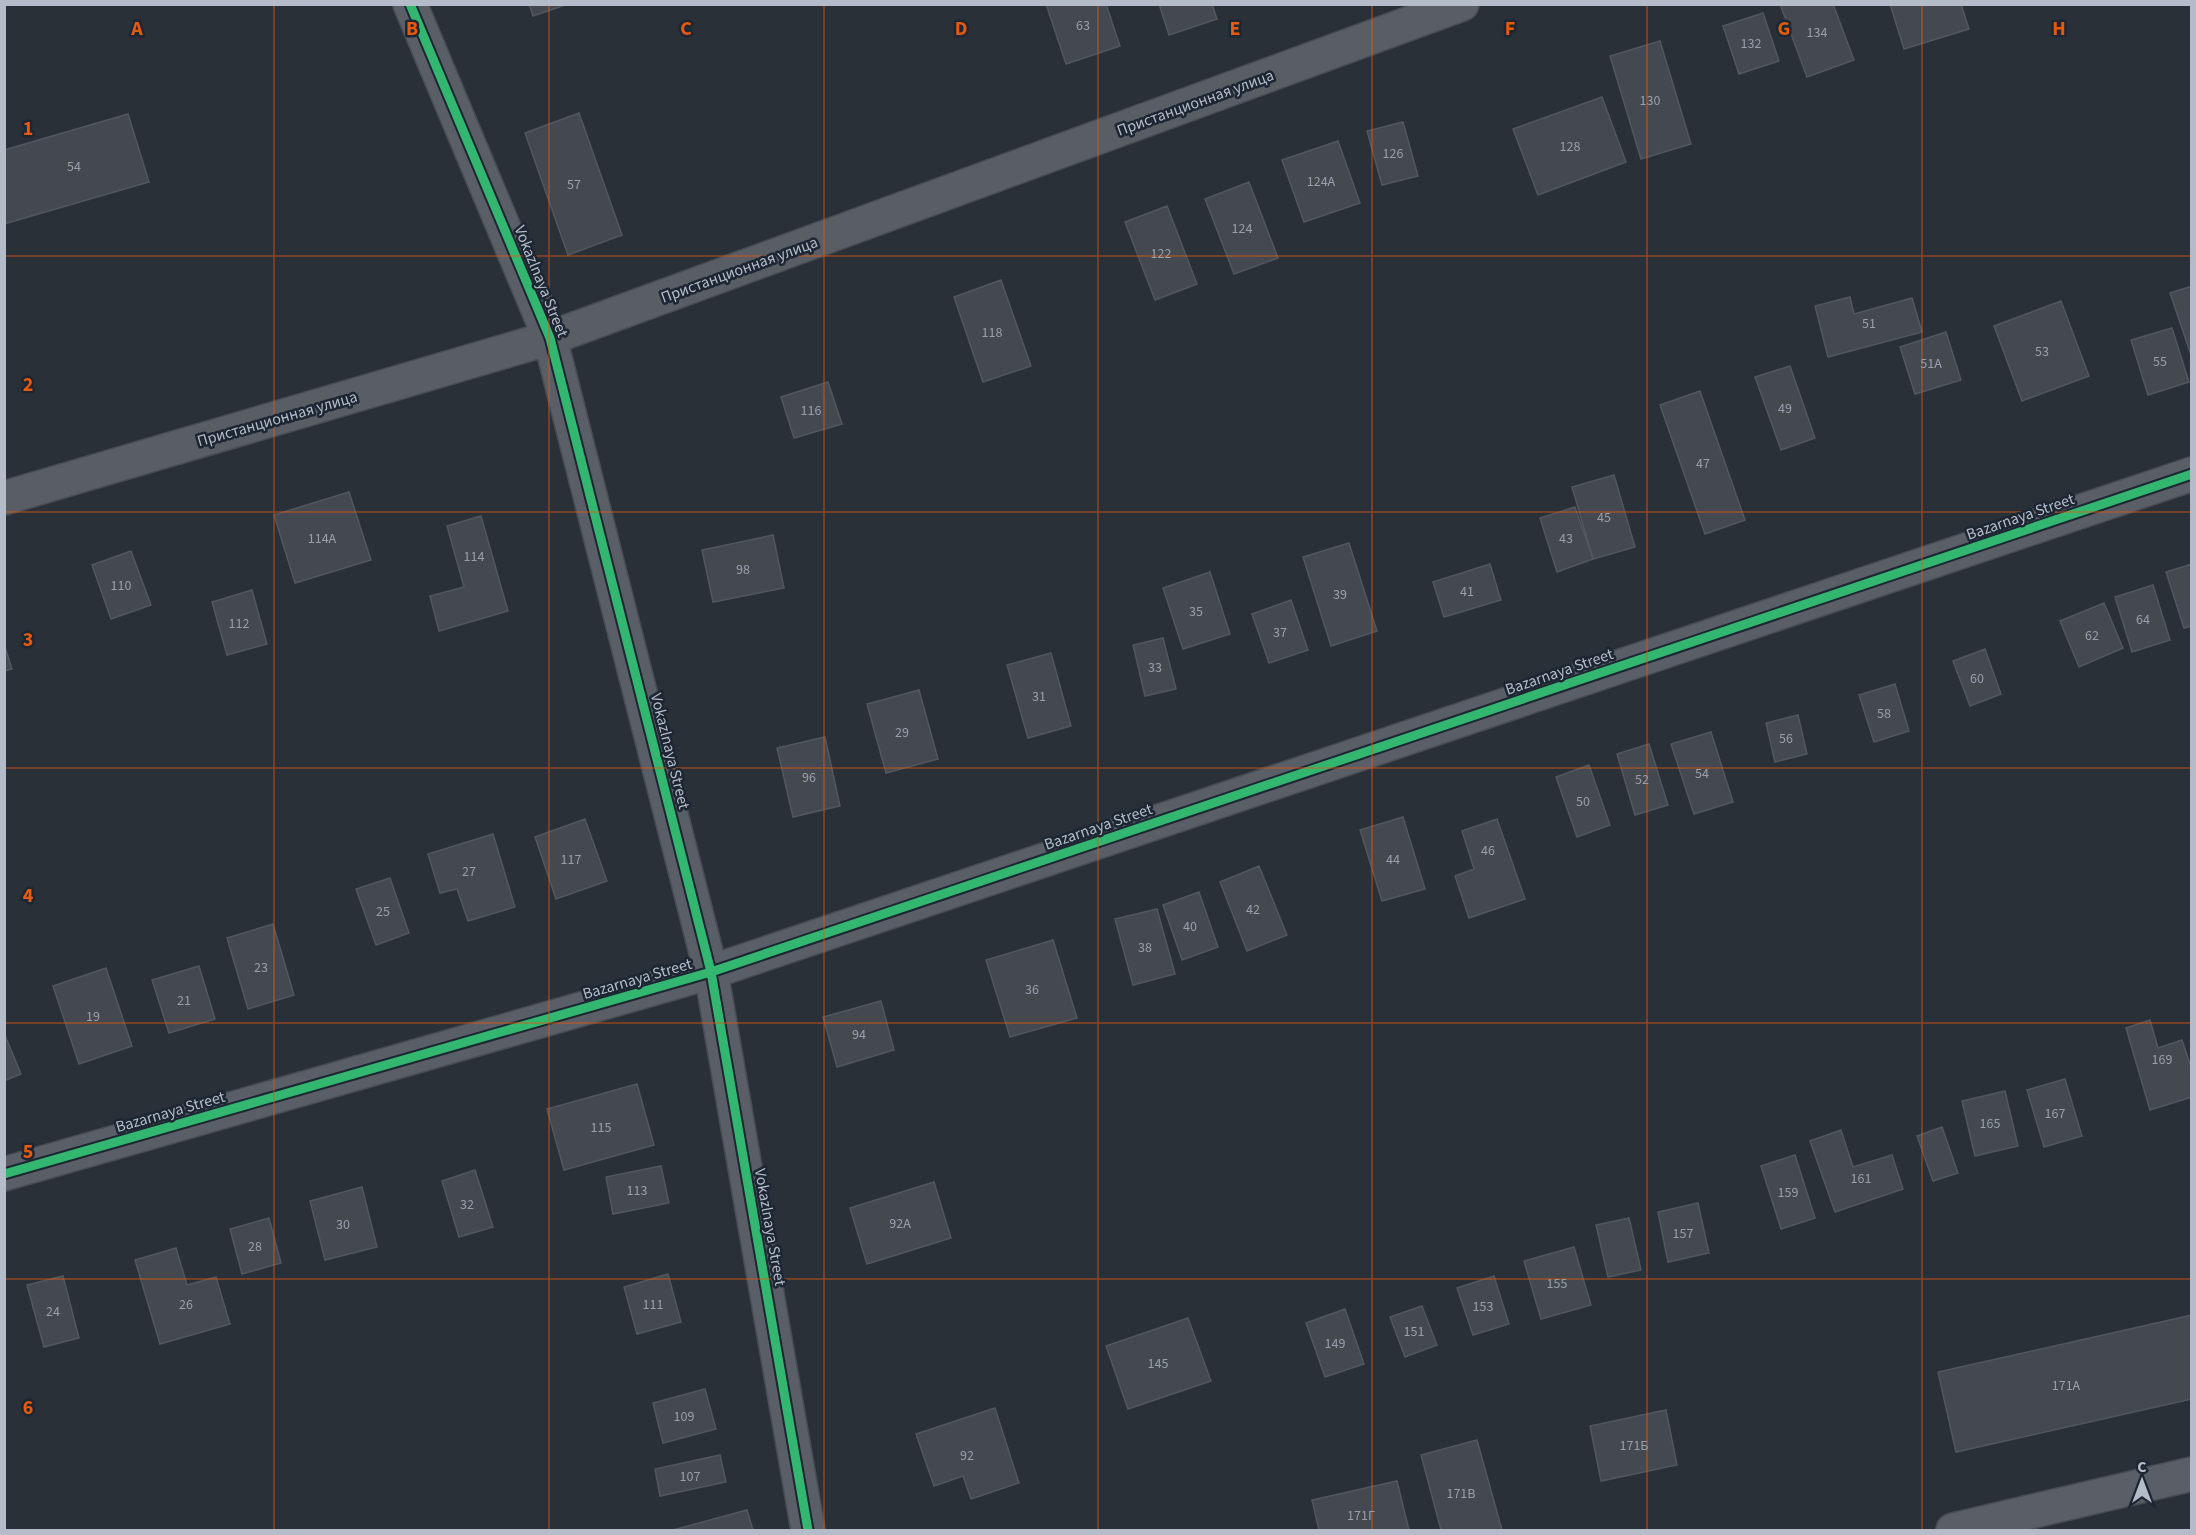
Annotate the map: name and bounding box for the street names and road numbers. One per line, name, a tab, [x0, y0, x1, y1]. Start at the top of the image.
street label: Пристанционная улица	[1114, 64, 1277, 142]
street label: Vokazlnaya Street	[509, 222, 574, 341]
street label: Пристанционная улица	[658, 231, 821, 309]
street label: Пристанционная улица	[195, 386, 360, 452]
street label: Bazarnaya Street	[1963, 488, 2078, 546]
street label: Bazarnaya Street	[1502, 643, 1617, 701]
street label: Vokazlnaya Street	[645, 691, 695, 812]
street label: Bazarnaya Street	[1041, 798, 1156, 856]
street label: Bazarnaya Street	[580, 953, 695, 1005]
street label: Bazarnaya Street	[113, 1086, 228, 1138]
street label: Vokazlnaya Street	[749, 1167, 791, 1288]

